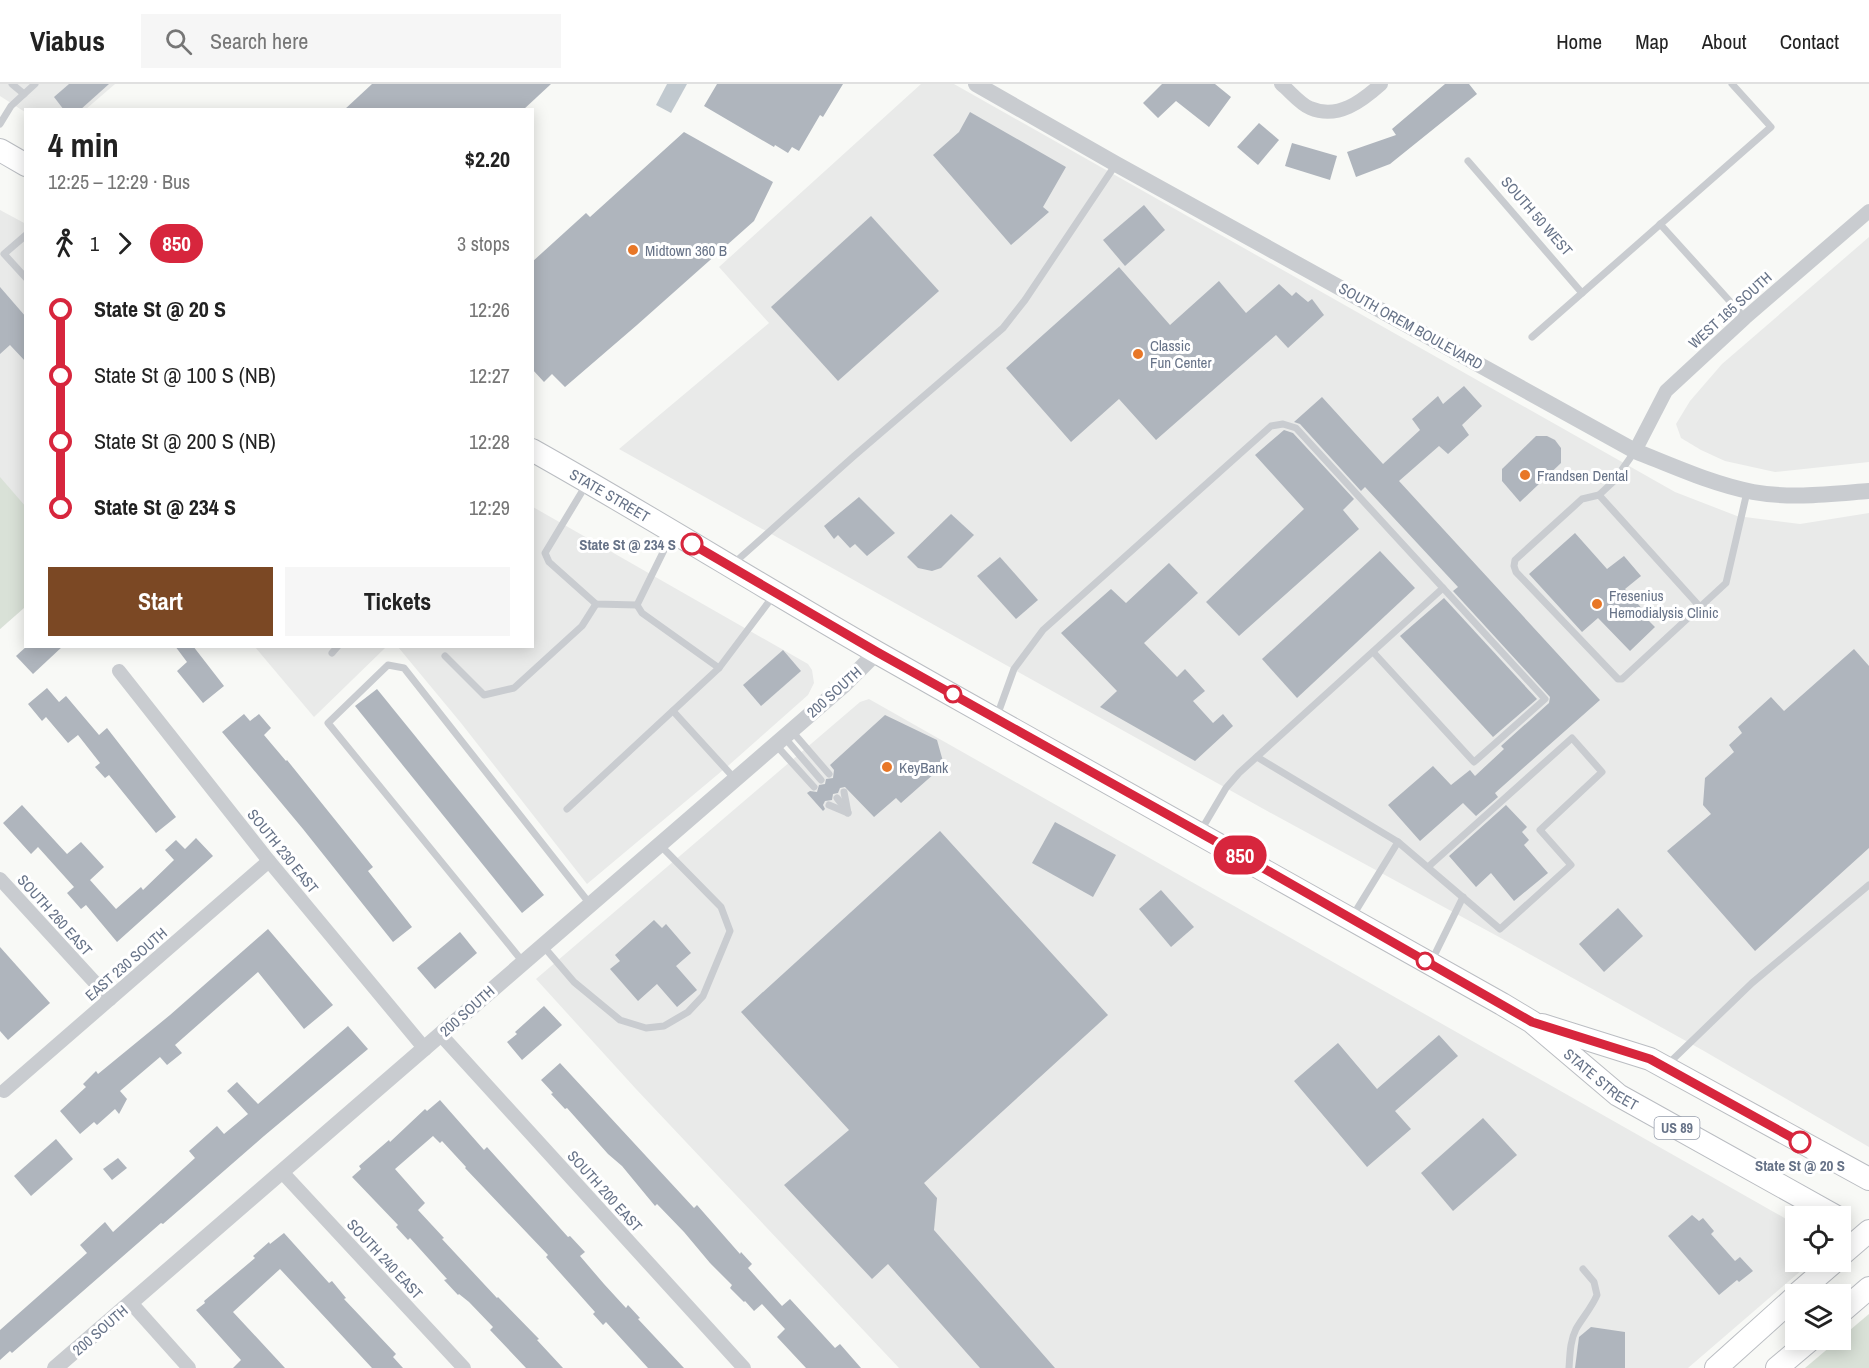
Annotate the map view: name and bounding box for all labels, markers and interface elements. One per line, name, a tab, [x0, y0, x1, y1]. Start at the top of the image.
search box	[141, 14, 561, 68]
text: Viabus	[30, 22, 105, 60]
icon: search	[162, 25, 195, 58]
text: Search here	[210, 26, 308, 56]
text: Home	[1556, 27, 1602, 56]
text: Map	[1635, 27, 1669, 56]
text: About	[1702, 27, 1747, 56]
text: Contact	[1780, 27, 1839, 56]
text: 4 min	[48, 123, 119, 167]
text: $2.20	[465, 144, 510, 174]
text: 12:25 – 12:29 · Bus	[48, 168, 190, 195]
street label: SOUTH 50 WEST	[1497, 172, 1578, 261]
icon: walk	[48, 227, 81, 260]
icon: forward	[108, 227, 141, 260]
text: 850	[162, 229, 191, 258]
text: 1	[90, 230, 99, 257]
text: 3 stops	[457, 230, 510, 257]
place label: Midtown 360 B	[645, 240, 727, 261]
marker: Midtown 360 B	[626, 243, 640, 257]
street label: WEST 165 SOUTH	[1684, 267, 1776, 353]
street label: SOUTH OREM BOULEVARD	[1335, 278, 1487, 374]
text: State St @ 20 S	[94, 294, 226, 324]
text: 12:26	[469, 296, 510, 323]
place label: Classic Fun Center	[1150, 335, 1212, 373]
marker: Classic Fun Center	[1131, 347, 1145, 361]
text: State St @ 100 S (NB)	[94, 360, 276, 390]
text: 12:27	[469, 362, 510, 389]
text: State St @ 200 S (NB)	[94, 426, 276, 456]
text: 12:28	[469, 428, 510, 455]
street label: STATE STREET	[566, 463, 655, 527]
place label: Frandsen Dental	[1537, 465, 1628, 486]
marker: Frandsen Dental	[1518, 468, 1532, 482]
text: State St @ 234 S	[94, 492, 236, 522]
text: 12:29	[469, 494, 510, 521]
marker: State St @ 234 S	[681, 533, 703, 555]
place label: State St @ 234 S	[579, 534, 676, 555]
button: Start	[48, 567, 273, 636]
button: Tickets	[285, 567, 510, 636]
place label: Fresenius Hemodialysis Clinic	[1609, 585, 1718, 623]
marker: Fresenius Hemodialysis Clinic	[1590, 597, 1604, 611]
street label: 200 SOUTH	[802, 662, 866, 722]
unlabelled marker	[944, 685, 962, 703]
place label: KeyBank	[899, 757, 949, 778]
marker: KeyBank	[880, 760, 894, 774]
street label: SOUTH 230 EAST	[243, 805, 324, 898]
line badge: 850	[1206, 836, 1274, 874]
text: 850	[1226, 841, 1254, 870]
street label: SOUTH 260 EAST	[13, 870, 97, 960]
street label: EAST 230 SOUTH	[80, 923, 172, 1005]
unlabelled marker	[1416, 952, 1434, 970]
street label: 200 SOUTH	[435, 981, 499, 1041]
street label: STATE STREET	[1559, 1043, 1643, 1115]
road number: US 89	[1654, 1117, 1700, 1139]
marker: State St @ 20 S	[1789, 1131, 1811, 1153]
street label: SOUTH 200 EAST	[563, 1146, 647, 1236]
place label: State St @ 20 S	[1755, 1155, 1845, 1176]
map controls	[1785, 1206, 1851, 1350]
button: locate	[1785, 1206, 1851, 1272]
street label: SOUTH 240 EAST	[342, 1214, 428, 1304]
button: layers	[1785, 1284, 1851, 1350]
street label: 200 SOUTH	[68, 1300, 132, 1360]

